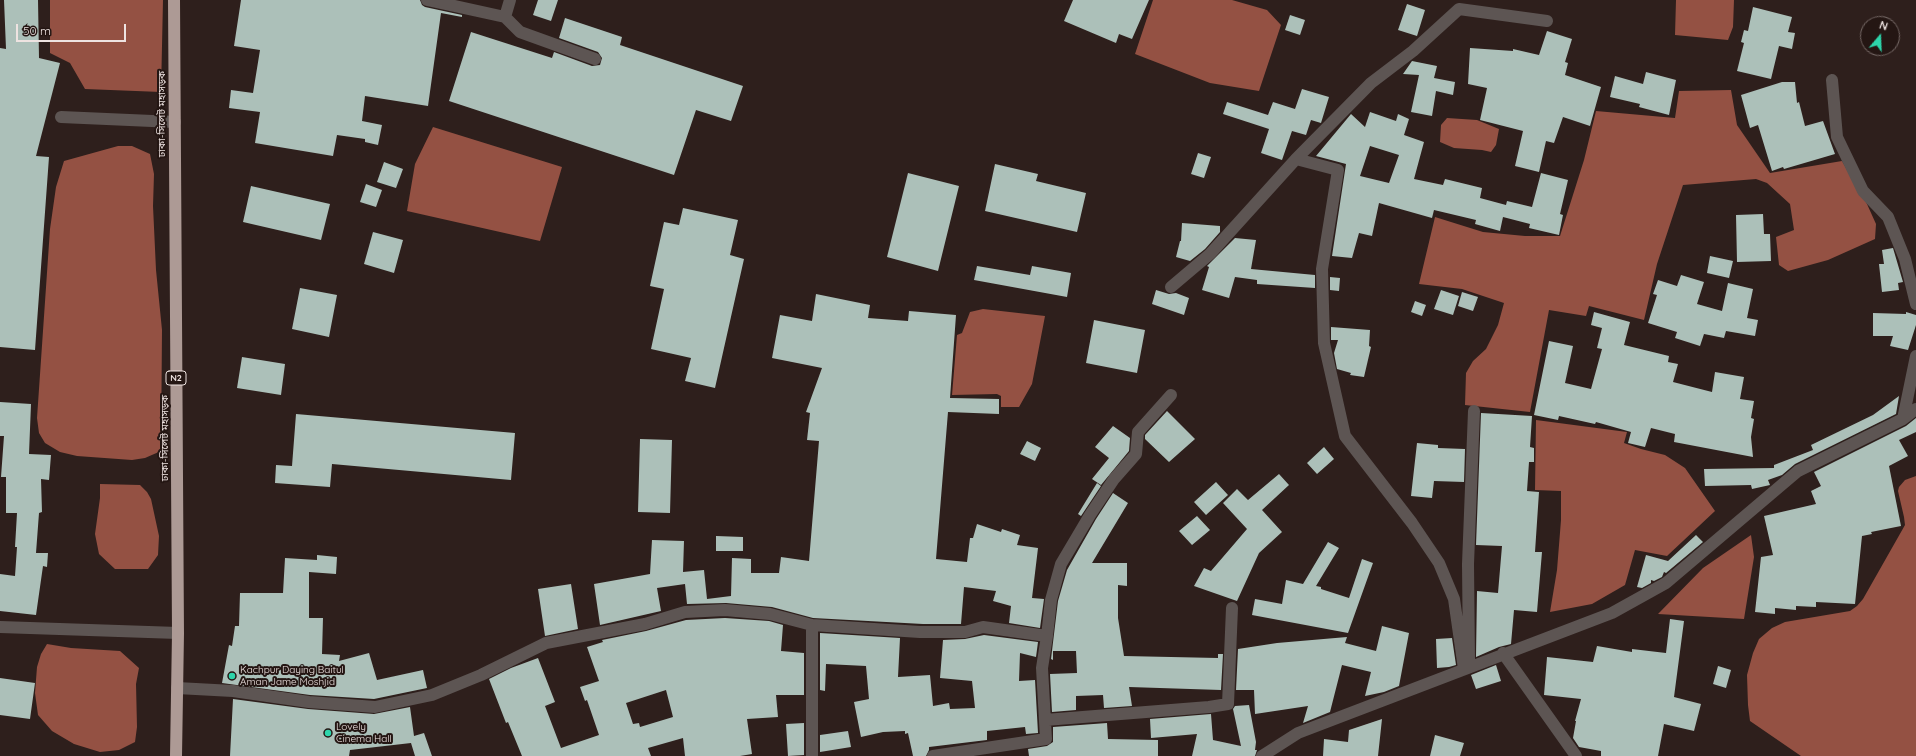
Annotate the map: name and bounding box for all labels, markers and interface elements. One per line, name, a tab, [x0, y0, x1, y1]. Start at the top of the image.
scale bar	[18, 16, 128, 42]
north arrow	[1860, 16, 1900, 56]
text: N	[1877, 18, 1890, 34]
text: 50 m	[23, 23, 51, 38]
street label: ঢাকা-সিলেট মহাসড়ক	[156, 71, 168, 157]
road number: N2	[166, 371, 186, 385]
street label: ঢাকা-সিলেট মহাসড়ক	[159, 395, 171, 481]
place label: Kachpur Daying Baitul Aman Jame Moshjid	[240, 664, 344, 688]
marker: Kachpur Daying Baitul Aman Jame Moshjid	[227, 671, 237, 681]
place label: Lovely Cinema Hall	[336, 721, 392, 744]
marker: Lovely Cinema Hall	[323, 728, 333, 738]

